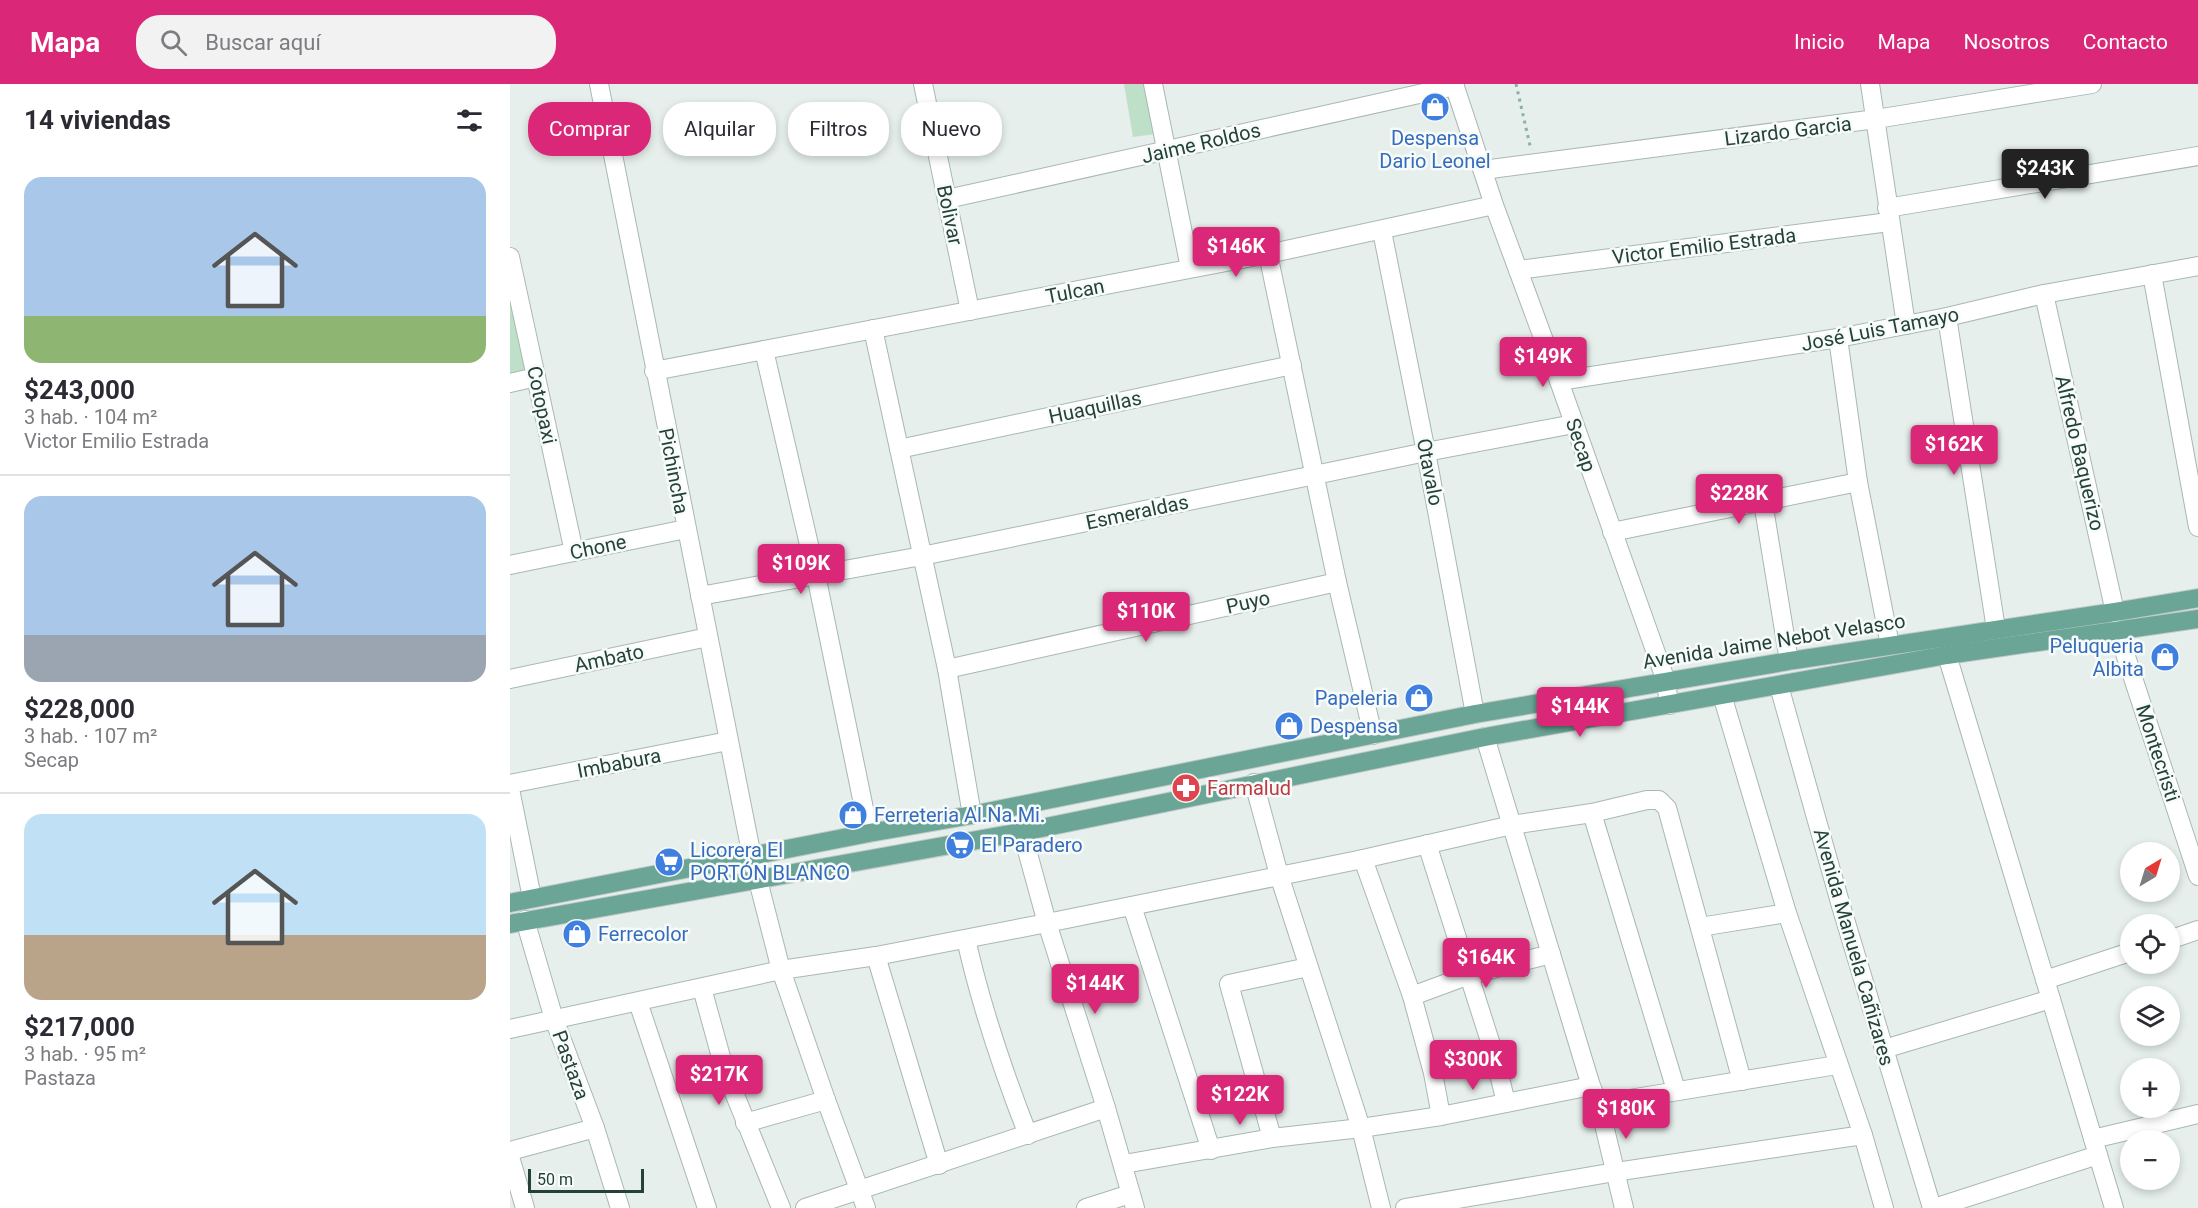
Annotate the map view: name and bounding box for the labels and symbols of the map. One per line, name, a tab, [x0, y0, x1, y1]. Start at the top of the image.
shop icon: Despensa Dario Leonel	[1419, 91, 1451, 123]
street label: Lizardo Garcia	[1723, 111, 1853, 151]
street label: Jaime Roldos	[1139, 118, 1263, 168]
place label: Despensa Dario Leonel	[1379, 126, 1491, 173]
pin: $243K	[2003, 149, 2087, 200]
street label: Bolivar	[932, 183, 968, 247]
street label: Victor Emilio Estrada	[1611, 223, 1797, 269]
pin: $146K	[1194, 227, 1278, 278]
street label: Tulcan	[1044, 274, 1106, 308]
street label: José Luis Tamayo	[1799, 302, 1961, 356]
pin: $149K	[1501, 337, 1585, 388]
street label: Cotopaxi	[522, 364, 562, 446]
street label: Alfredo Baquerizo	[2050, 373, 2110, 533]
street label: Huaquillas	[1046, 385, 1144, 429]
street label: Secap	[1561, 415, 1601, 475]
pin: $162K	[1912, 425, 1996, 476]
street label: Pichincha	[654, 426, 694, 516]
street label: Otavalo	[1412, 436, 1448, 508]
pin: $228K	[1697, 474, 1781, 525]
street label: Esmeraldas	[1083, 489, 1191, 535]
street label: Chone	[568, 529, 628, 565]
pin: $109K	[759, 544, 843, 595]
street label: Puyo	[1224, 585, 1272, 619]
pin: $110K	[1104, 592, 1188, 643]
street label: Avenida Jaime Nebot Velasco	[1641, 608, 1907, 674]
place label: Peluqueria Albita	[2049, 634, 2144, 681]
street label: Ambato	[572, 639, 646, 677]
shop icon: Peluqueria Albita	[2149, 641, 2181, 673]
shop icon: Papeleria	[1403, 682, 1435, 714]
place label: Papeleria	[1315, 686, 1398, 710]
pin: $144K	[1538, 687, 1622, 738]
street label: Montecristi	[2131, 701, 2185, 805]
shop icon: Despensa	[1273, 710, 1305, 742]
place label: Despensa	[1310, 714, 1398, 738]
street label: Imbabura	[575, 743, 663, 783]
pharmacy icon: Farmalud	[1170, 772, 1202, 804]
place label: Farmalud	[1207, 776, 1291, 800]
shop icon: Ferreteria Al.Na.Mi.	[837, 799, 869, 831]
place label: Ferreteria Al.Na.Mi.	[874, 803, 1045, 827]
street label: Avenida Manuela Cañizares	[1809, 826, 1899, 1068]
supermarket icon: El Paradero	[944, 829, 976, 861]
place label: El Paradero	[981, 833, 1083, 857]
place label: Licorera El PORTÓN BLANCO	[690, 838, 850, 885]
north arrow	[2120, 842, 2180, 902]
supermarket icon: Licorera El PORTÓN BLANCO	[653, 846, 685, 878]
shop icon: Ferrecolor	[561, 918, 593, 950]
place label: Ferrecolor	[598, 922, 689, 946]
pin: $164K	[1444, 938, 1528, 989]
pin: $144K	[1053, 964, 1137, 1015]
street label: Pastaza	[547, 1027, 595, 1103]
pin: $300K	[1431, 1040, 1515, 1091]
pin: $217K	[677, 1055, 761, 1106]
pin: $122K	[1198, 1075, 1282, 1126]
pin: $180K	[1584, 1089, 1668, 1140]
scale bar	[528, 1166, 644, 1194]

